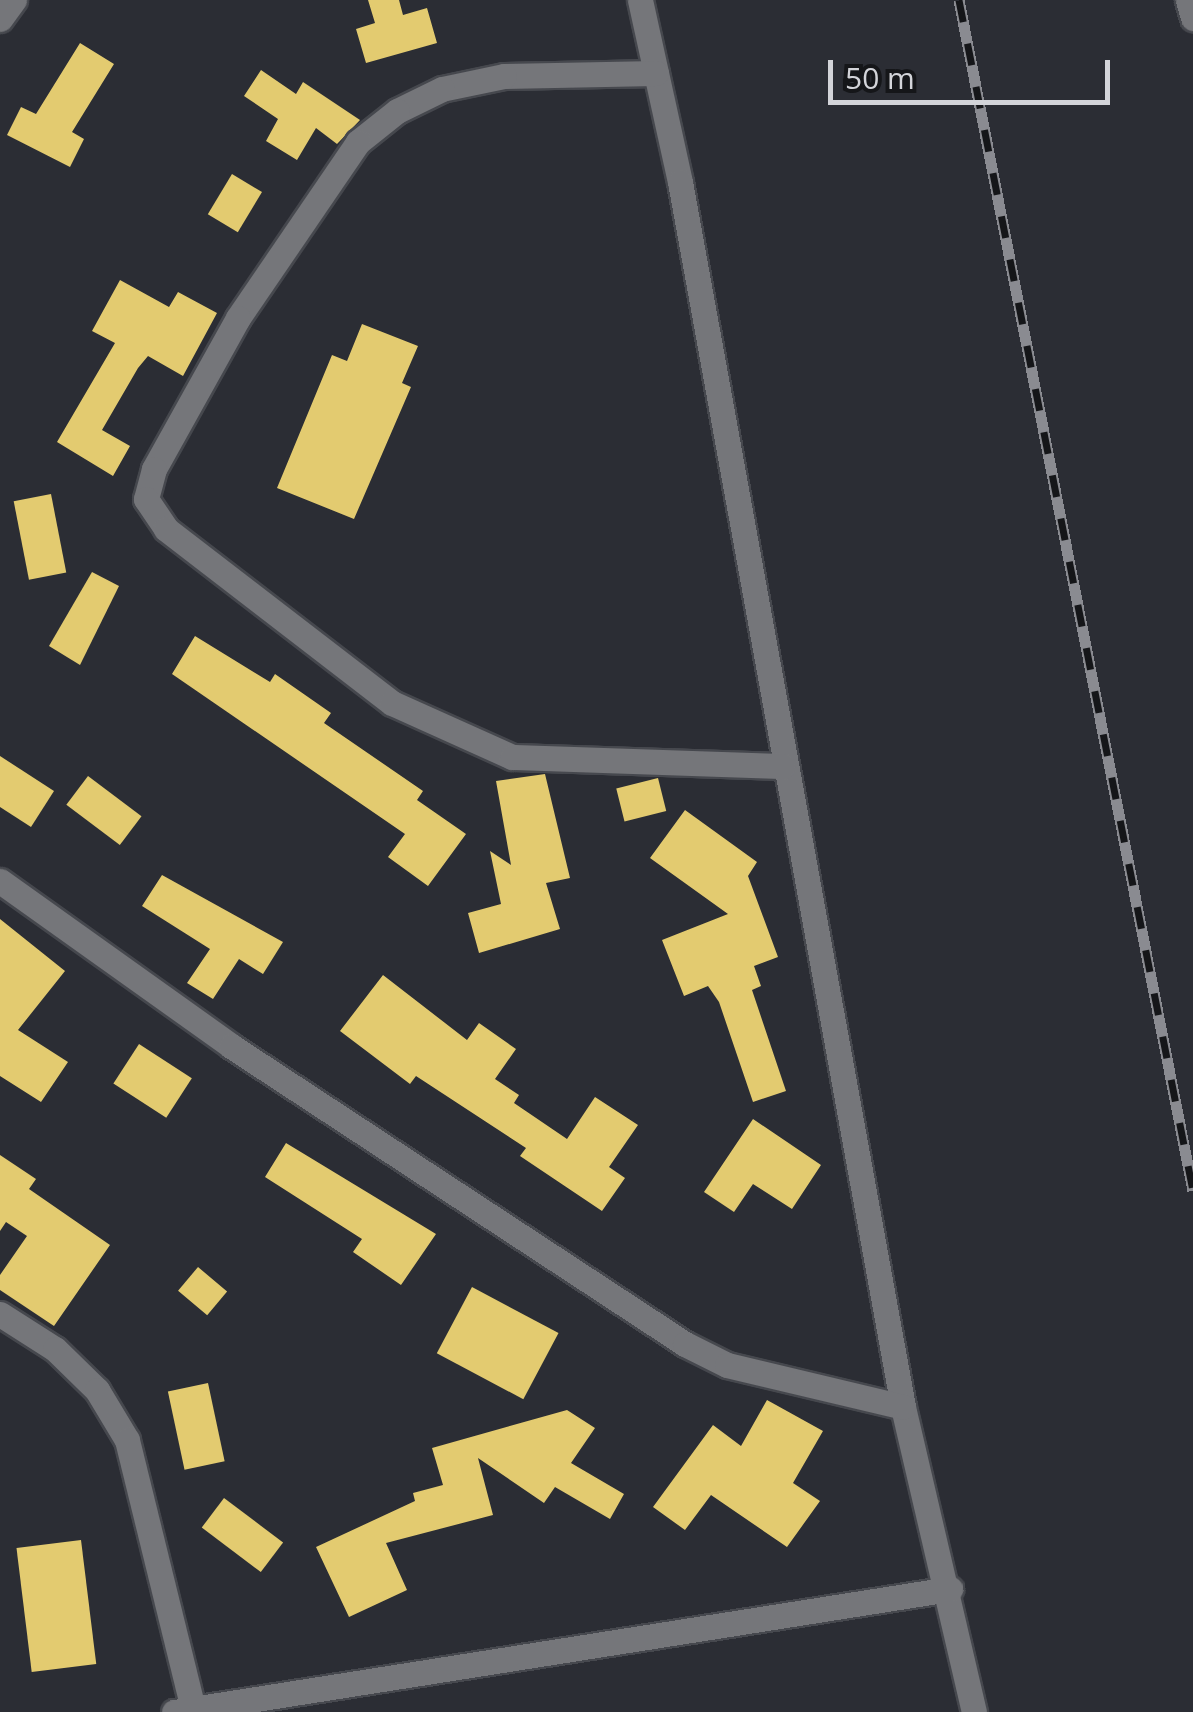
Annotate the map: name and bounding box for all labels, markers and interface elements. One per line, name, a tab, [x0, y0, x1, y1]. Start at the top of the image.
scale bar	[833, 40, 1116, 102]
text: 50 m	[845, 57, 915, 98]

